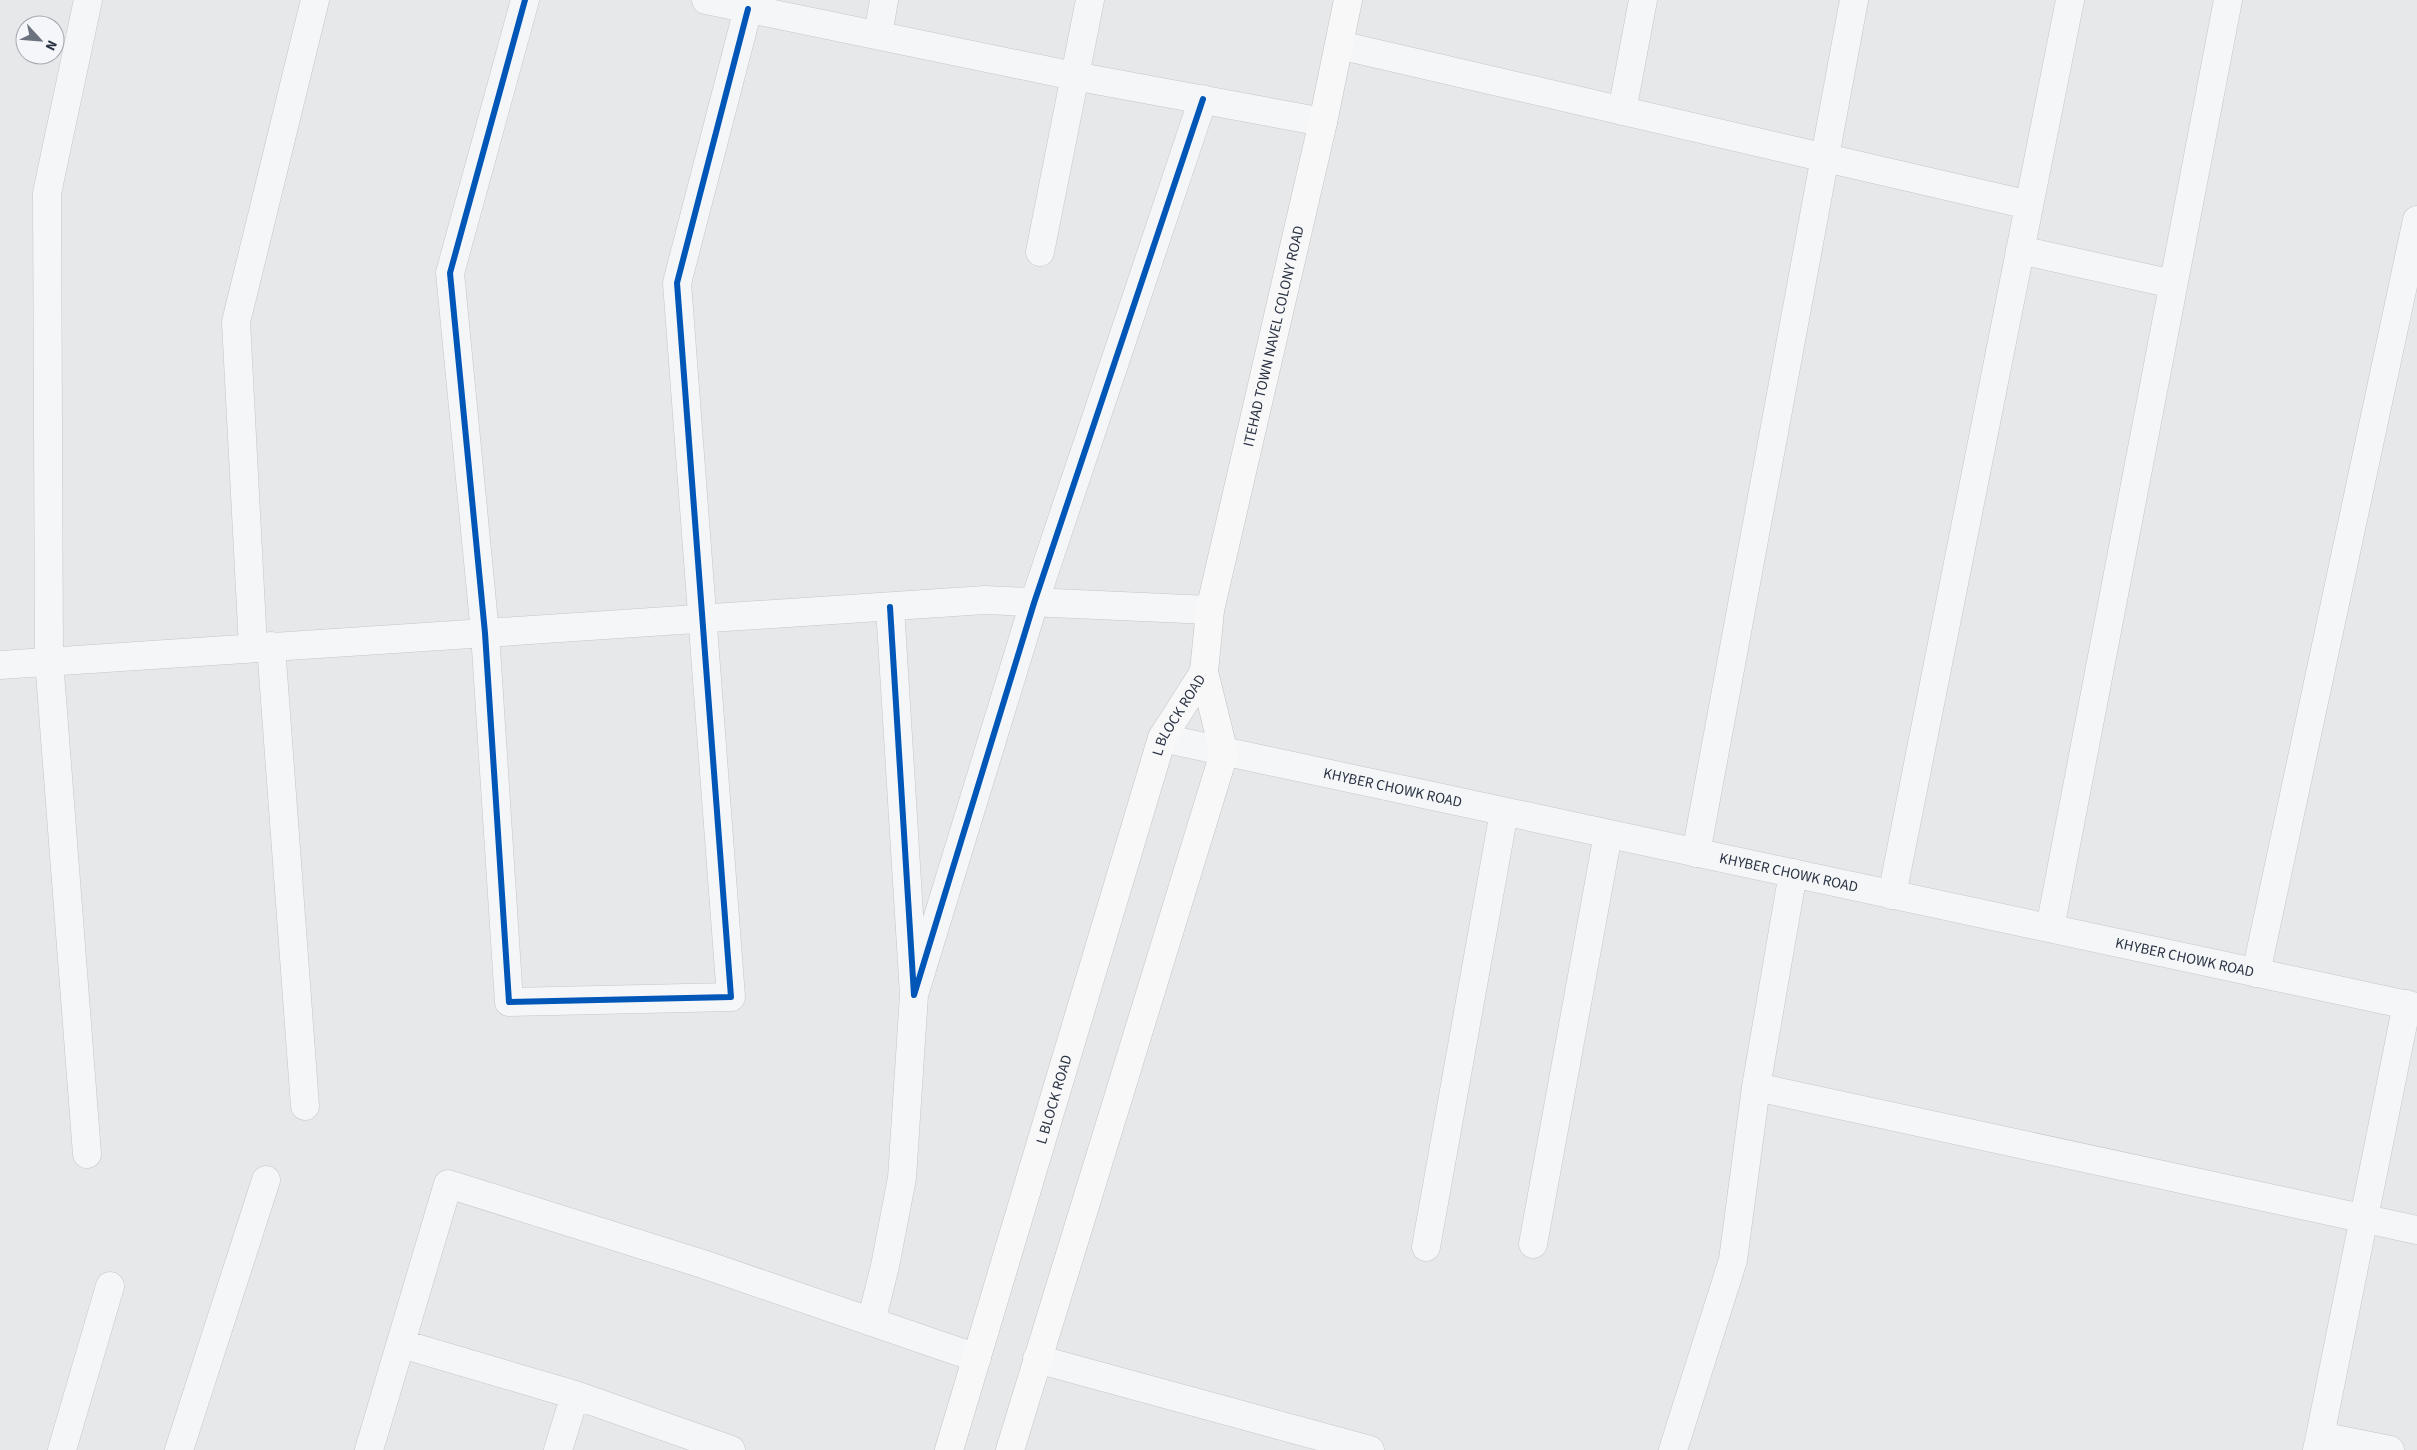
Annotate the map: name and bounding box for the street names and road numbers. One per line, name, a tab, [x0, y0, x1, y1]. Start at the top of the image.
street label: ITEHAD TOWN NAVEL COLONY ROAD	[1238, 224, 1310, 449]
street label: L BLOCK ROAD	[1147, 670, 1211, 759]
street label: KHYBER CHOWK ROAD	[1321, 763, 1464, 813]
street label: KHYBER CHOWK ROAD	[1717, 848, 1860, 898]
street label: KHYBER CHOWK ROAD	[2113, 933, 2256, 983]
street label: L BLOCK ROAD	[1031, 1052, 1078, 1147]

